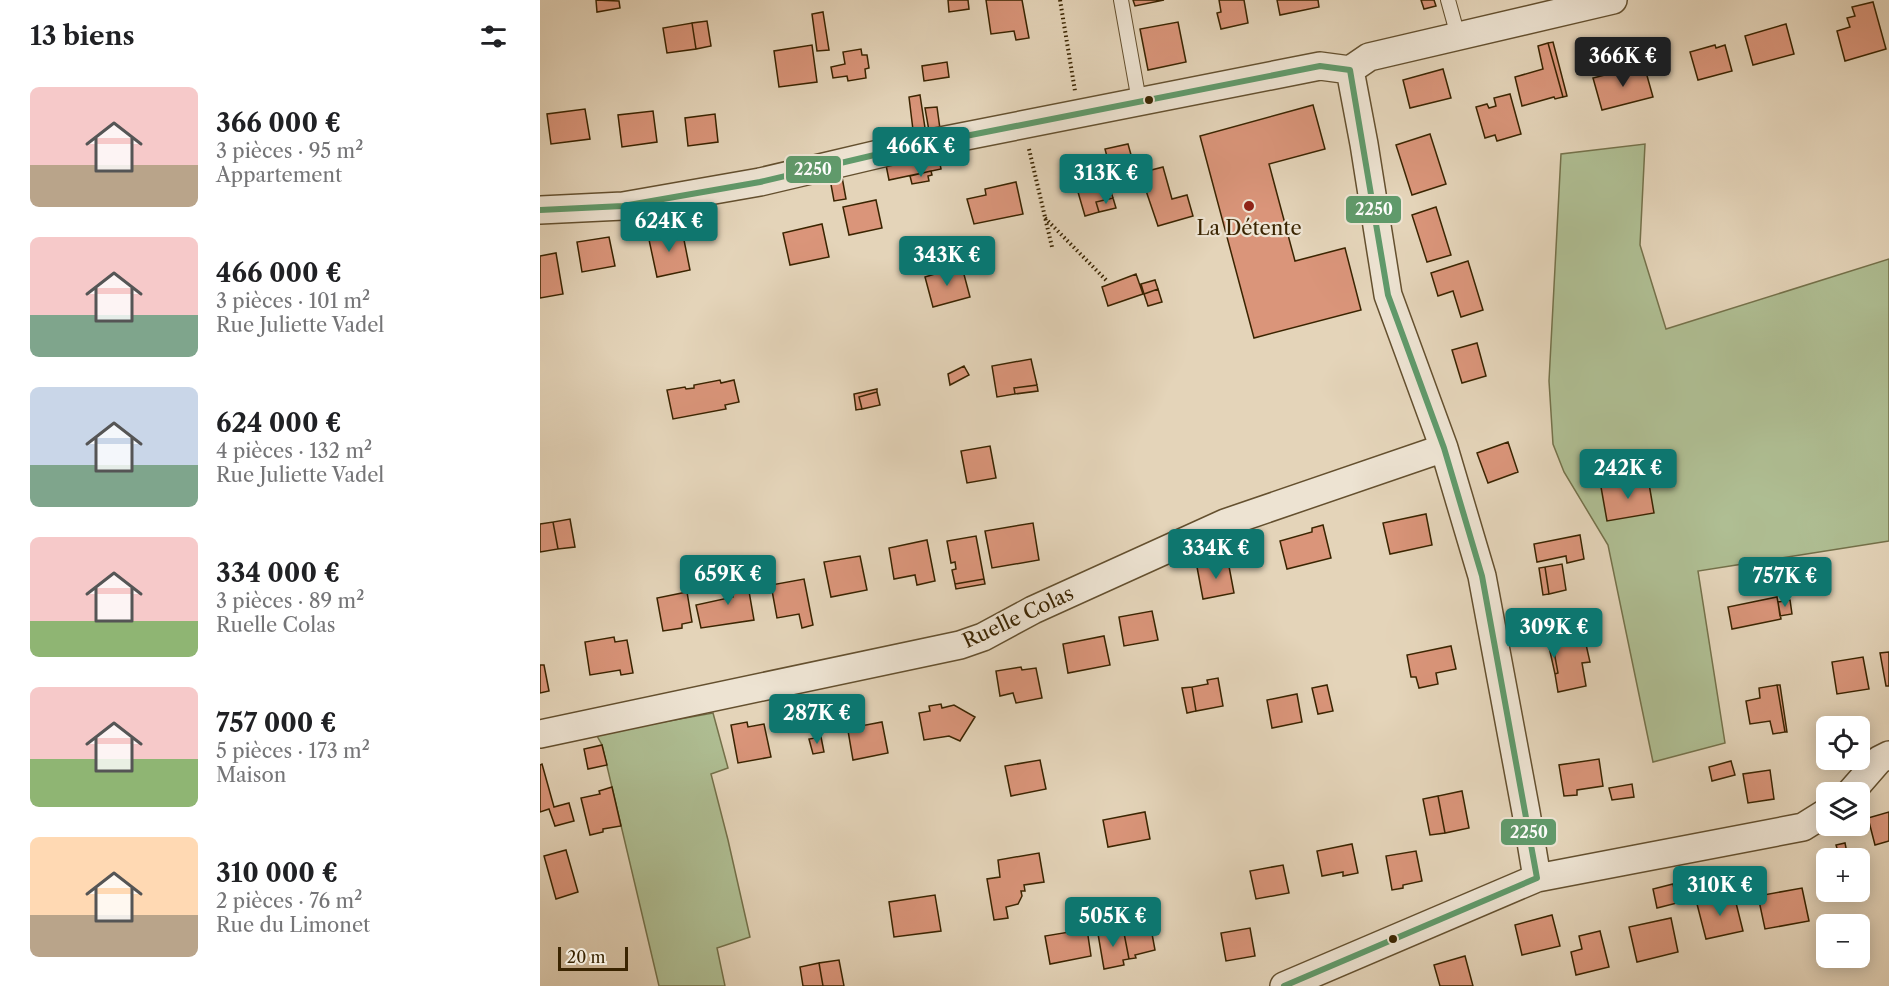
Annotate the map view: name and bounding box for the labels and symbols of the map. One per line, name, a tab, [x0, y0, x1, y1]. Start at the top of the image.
pin: 366K €	[1574, 37, 1672, 88]
unlabelled marker	[1143, 94, 1155, 106]
pin: 466K €	[872, 127, 970, 178]
pin: 313K €	[1057, 154, 1155, 205]
line badge: 2250	[785, 155, 842, 184]
text: 2250	[794, 159, 832, 179]
line badge: 2250	[1345, 195, 1402, 224]
marker: La Détente	[1242, 199, 1256, 213]
text: 2250	[1355, 199, 1393, 219]
pin: 624K €	[620, 202, 718, 253]
place label: La Détente	[1196, 216, 1302, 240]
pin: 343K €	[898, 236, 996, 287]
pin: 242K €	[1579, 449, 1677, 500]
pin: 334K €	[1167, 529, 1265, 580]
pin: 659K €	[679, 555, 777, 606]
pin: 757K €	[1736, 557, 1834, 608]
street label: Ruelle Colas	[959, 581, 1077, 653]
pin: 309K €	[1505, 608, 1603, 659]
pin: 287K €	[768, 694, 866, 745]
line badge: 2250	[1500, 818, 1557, 846]
text: 2250	[1510, 822, 1548, 842]
pin: 310K €	[1671, 866, 1769, 917]
pin: 505K €	[1064, 897, 1162, 948]
unlabelled marker	[1387, 933, 1399, 945]
scale bar	[558, 944, 628, 972]

